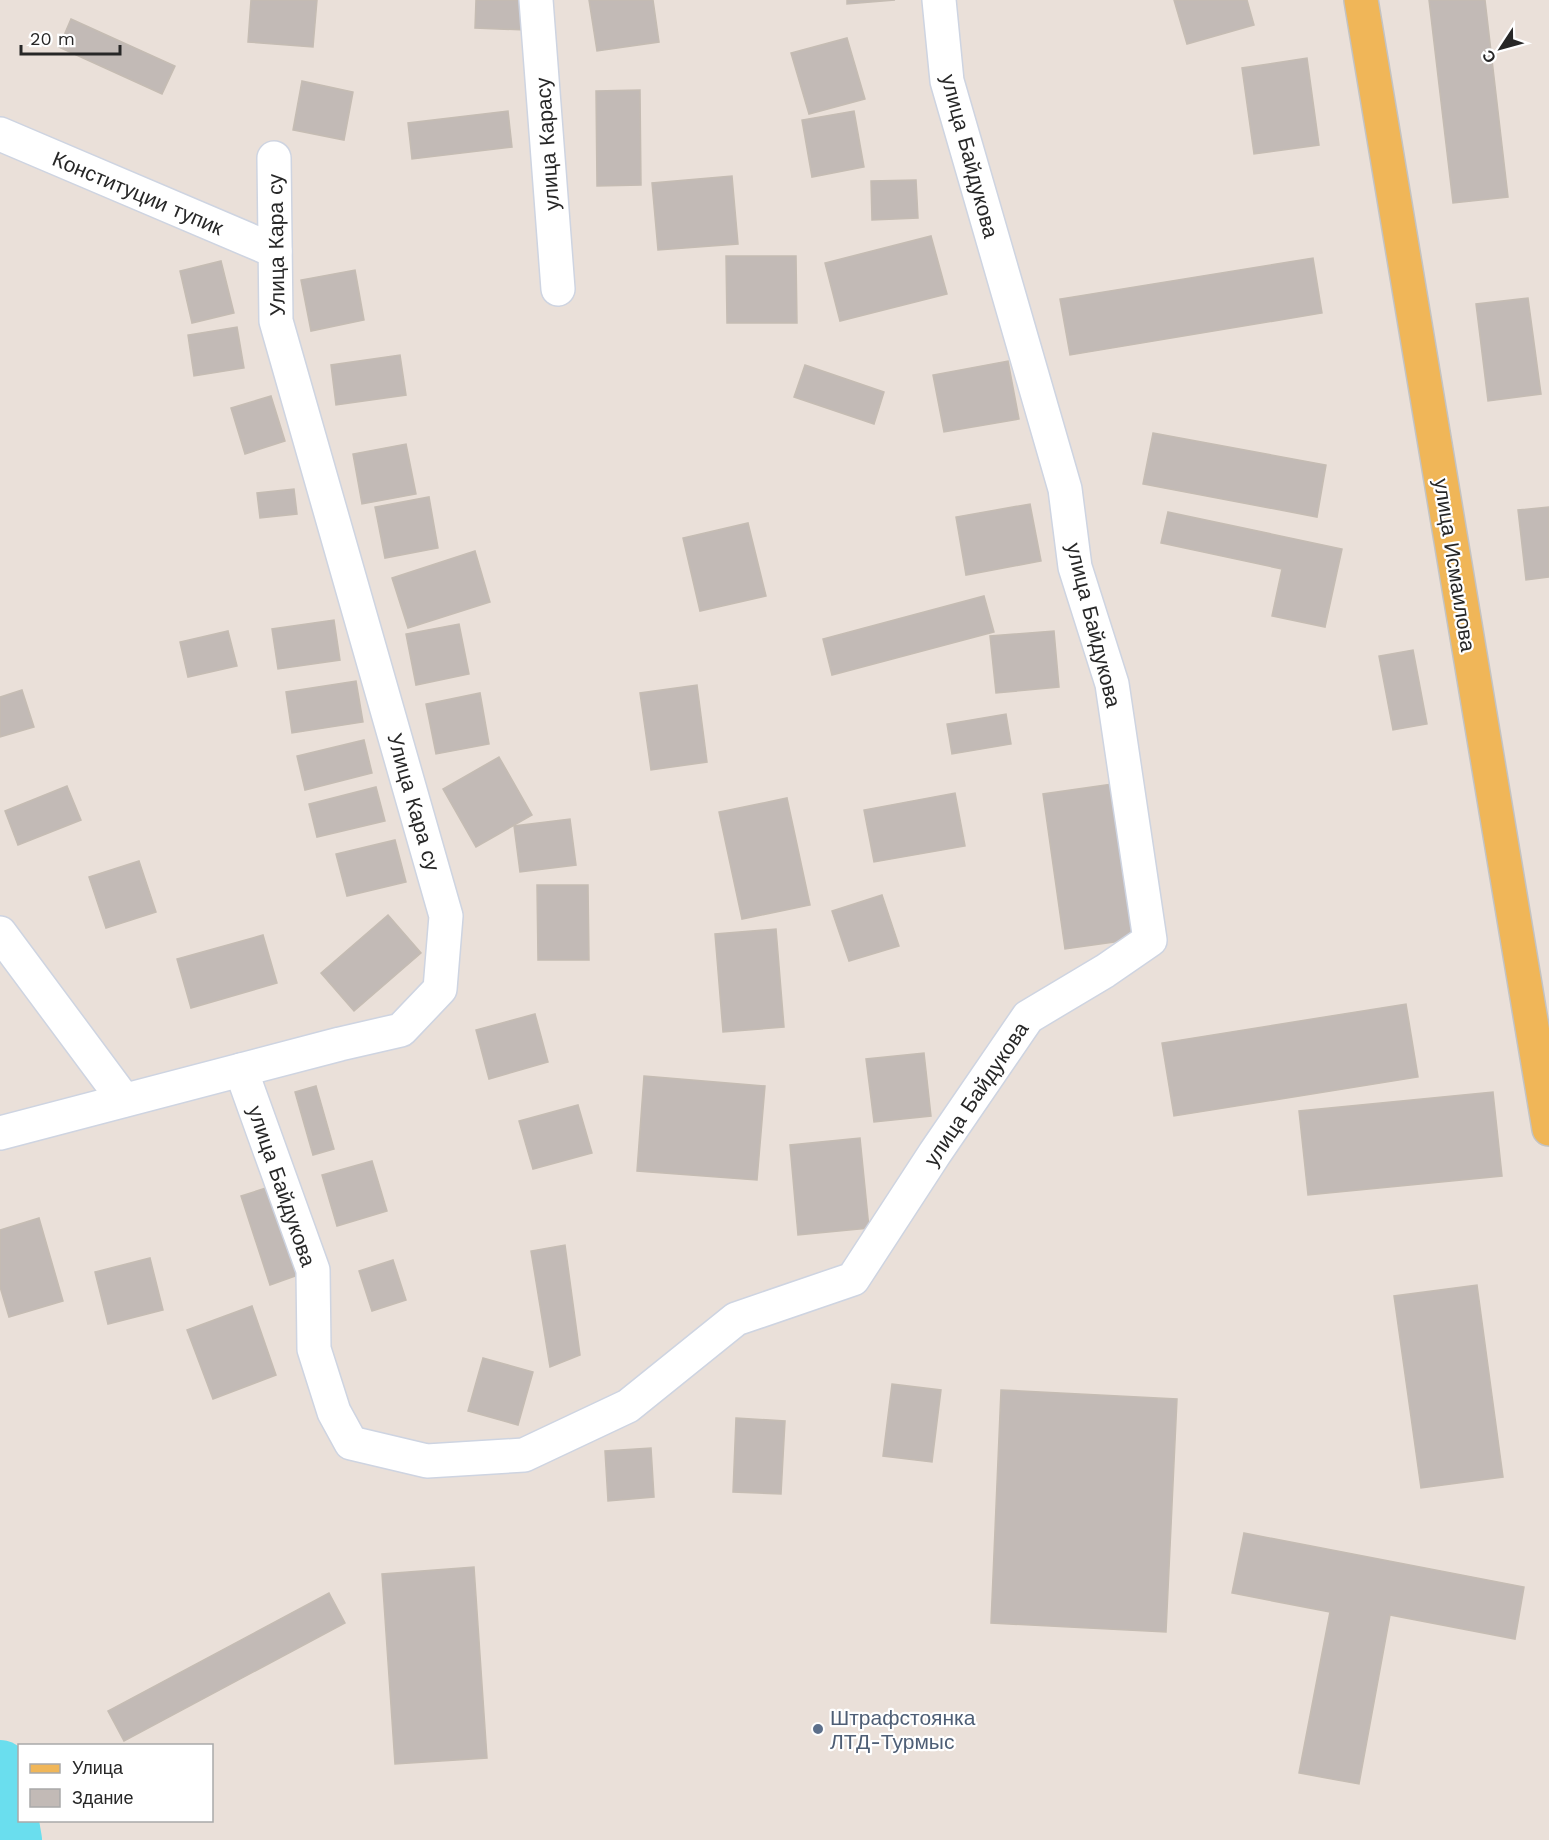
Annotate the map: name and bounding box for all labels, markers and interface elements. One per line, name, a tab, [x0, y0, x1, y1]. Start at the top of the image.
scale bar	[21, 18, 120, 56]
north arrow	[1471, 18, 1531, 78]
text: 20 m	[30, 28, 75, 49]
text: С	[1478, 46, 1500, 67]
street label: улица Байдукова	[936, 71, 1004, 241]
street label: улица Карасу	[530, 76, 564, 211]
street label: Конституции тупик	[49, 146, 228, 241]
street label: Улица Кара су	[262, 173, 290, 316]
street label: улица Исмаилова	[1429, 477, 1481, 654]
street label: улица Байдукова	[1061, 540, 1127, 710]
street label: Улица Кара су	[382, 730, 446, 874]
street label: улица Байдукова	[919, 1017, 1034, 1171]
street label: улица Байдукова	[243, 1102, 321, 1270]
place label: Штрафстоянка ЛТД-Турмыс	[830, 1705, 976, 1754]
marker: Штрафстоянка ЛТД-Турмыс	[811, 1722, 825, 1736]
legend	[18, 1744, 213, 1822]
text: Улица	[72, 1757, 124, 1778]
text: Здание	[72, 1787, 133, 1808]

